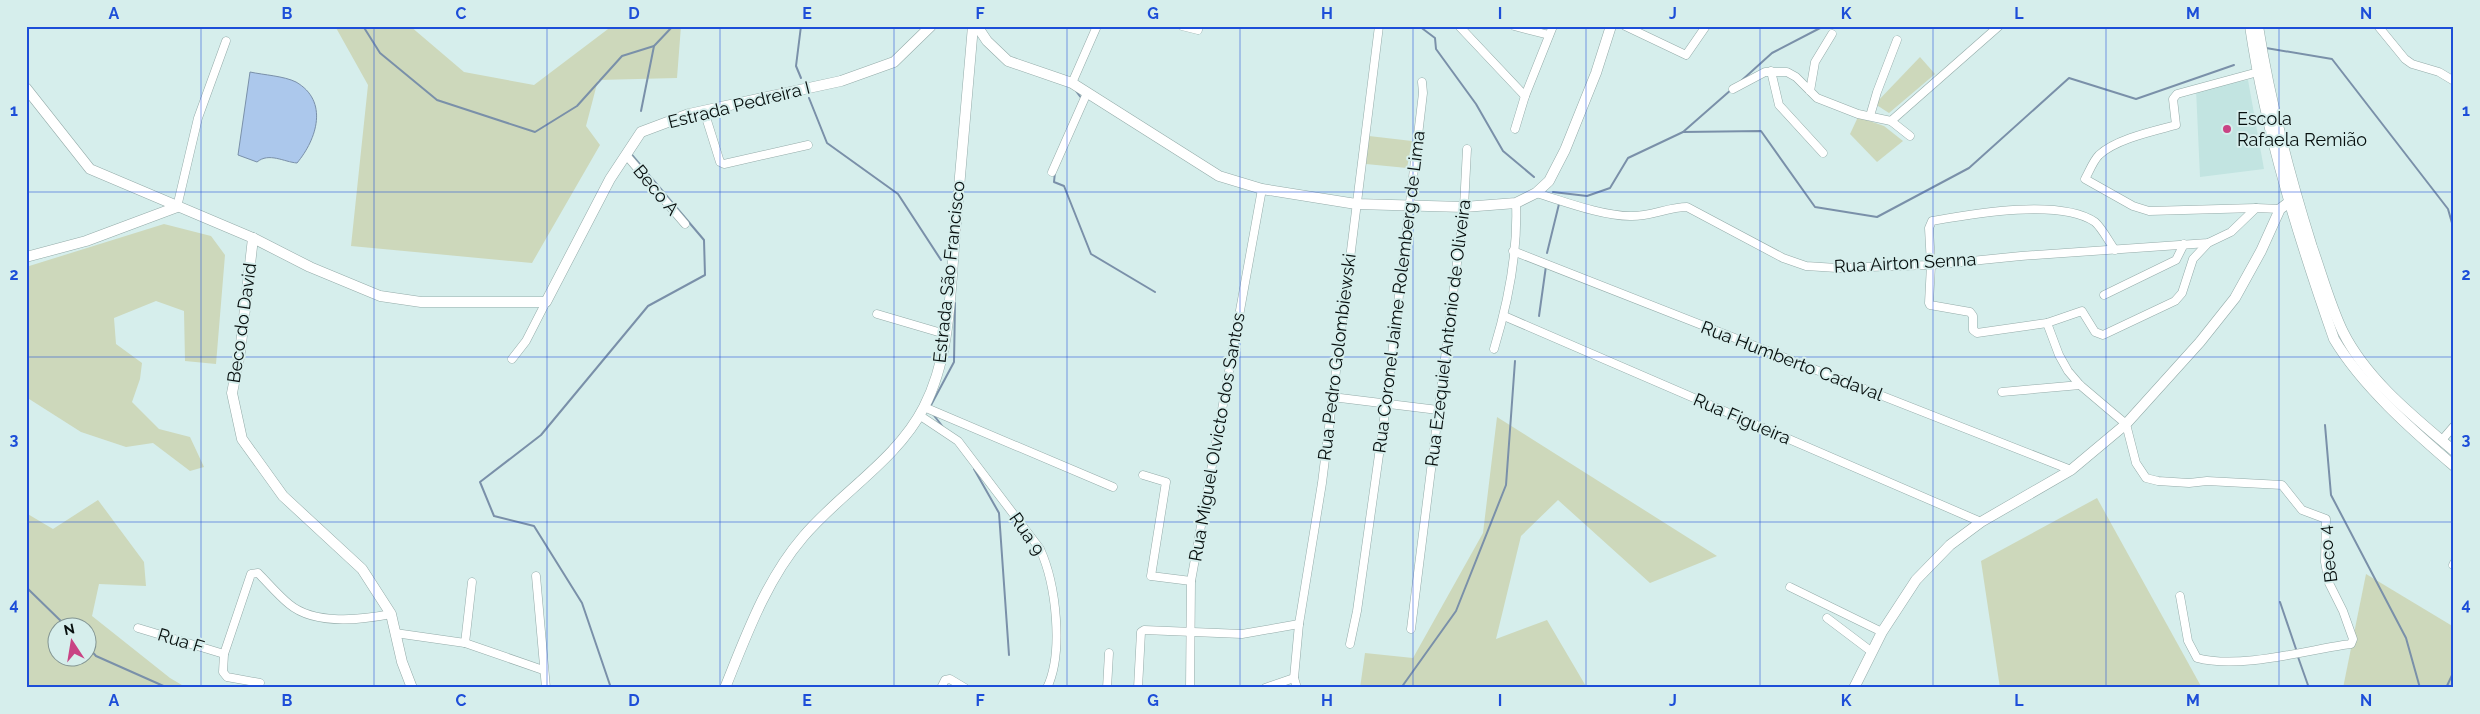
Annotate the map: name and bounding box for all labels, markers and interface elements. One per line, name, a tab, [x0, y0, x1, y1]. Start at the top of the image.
text: A	[109, 4, 120, 23]
text: B	[282, 4, 293, 23]
text: C	[456, 4, 467, 23]
text: D	[628, 4, 640, 23]
text: E	[802, 4, 812, 23]
text: F	[975, 4, 985, 23]
text: G	[1147, 4, 1159, 23]
text: H	[1321, 4, 1333, 23]
text: I	[1498, 4, 1502, 23]
text: J	[1669, 4, 1677, 23]
text: K	[1841, 4, 1852, 23]
text: L	[2014, 4, 2024, 23]
text: M	[2186, 4, 2200, 23]
text: N	[2360, 4, 2372, 23]
street label: Estrada Pedreira I	[666, 77, 812, 132]
text: 1	[10, 101, 18, 120]
text: 1	[2462, 101, 2470, 120]
place label: Escola Rafaela Remião	[2237, 108, 2367, 150]
marker: Escola Rafaela Remião	[2221, 123, 2233, 135]
street label: Rua Coronel Jaime Rolemberg de Lima	[1368, 130, 1429, 454]
street label: Beco A	[629, 160, 683, 219]
street label: Estrada São Francisco	[929, 180, 969, 364]
street label: Rua Ezequiel Antonio de Oliveira	[1421, 198, 1474, 468]
street label: Rua Airton Senna	[1833, 248, 1977, 277]
street label: Rua Pedro Golombiewski	[1313, 252, 1360, 462]
street label: Beco do David	[223, 261, 260, 384]
text: 2	[9, 265, 19, 284]
text: 2	[2461, 265, 2471, 284]
street label: Rua Miguel Olvicto dos Santos	[1184, 311, 1249, 563]
street label: Rua Humberto Cadaval	[1698, 316, 1886, 405]
street label: Rua Figueira	[1690, 389, 1794, 448]
text: 3	[10, 430, 19, 449]
text: 3	[2462, 430, 2471, 449]
street label: Rua 9	[1005, 508, 1050, 559]
street label: Beco 4	[2314, 524, 2341, 584]
text: 4	[9, 595, 19, 614]
text: 4	[2461, 595, 2471, 614]
north arrow	[48, 616, 98, 666]
text: N	[62, 620, 76, 638]
street label: Rua F	[155, 624, 207, 657]
text: A	[109, 691, 120, 710]
text: B	[282, 691, 293, 710]
text: C	[456, 691, 467, 710]
text: D	[628, 691, 640, 710]
text: E	[802, 691, 812, 710]
text: F	[975, 691, 985, 710]
text: G	[1147, 691, 1159, 710]
text: H	[1321, 691, 1333, 710]
text: I	[1498, 691, 1502, 710]
text: J	[1669, 691, 1677, 710]
text: K	[1841, 691, 1852, 710]
text: L	[2014, 691, 2024, 710]
text: M	[2186, 691, 2200, 710]
text: N	[2360, 691, 2372, 710]

